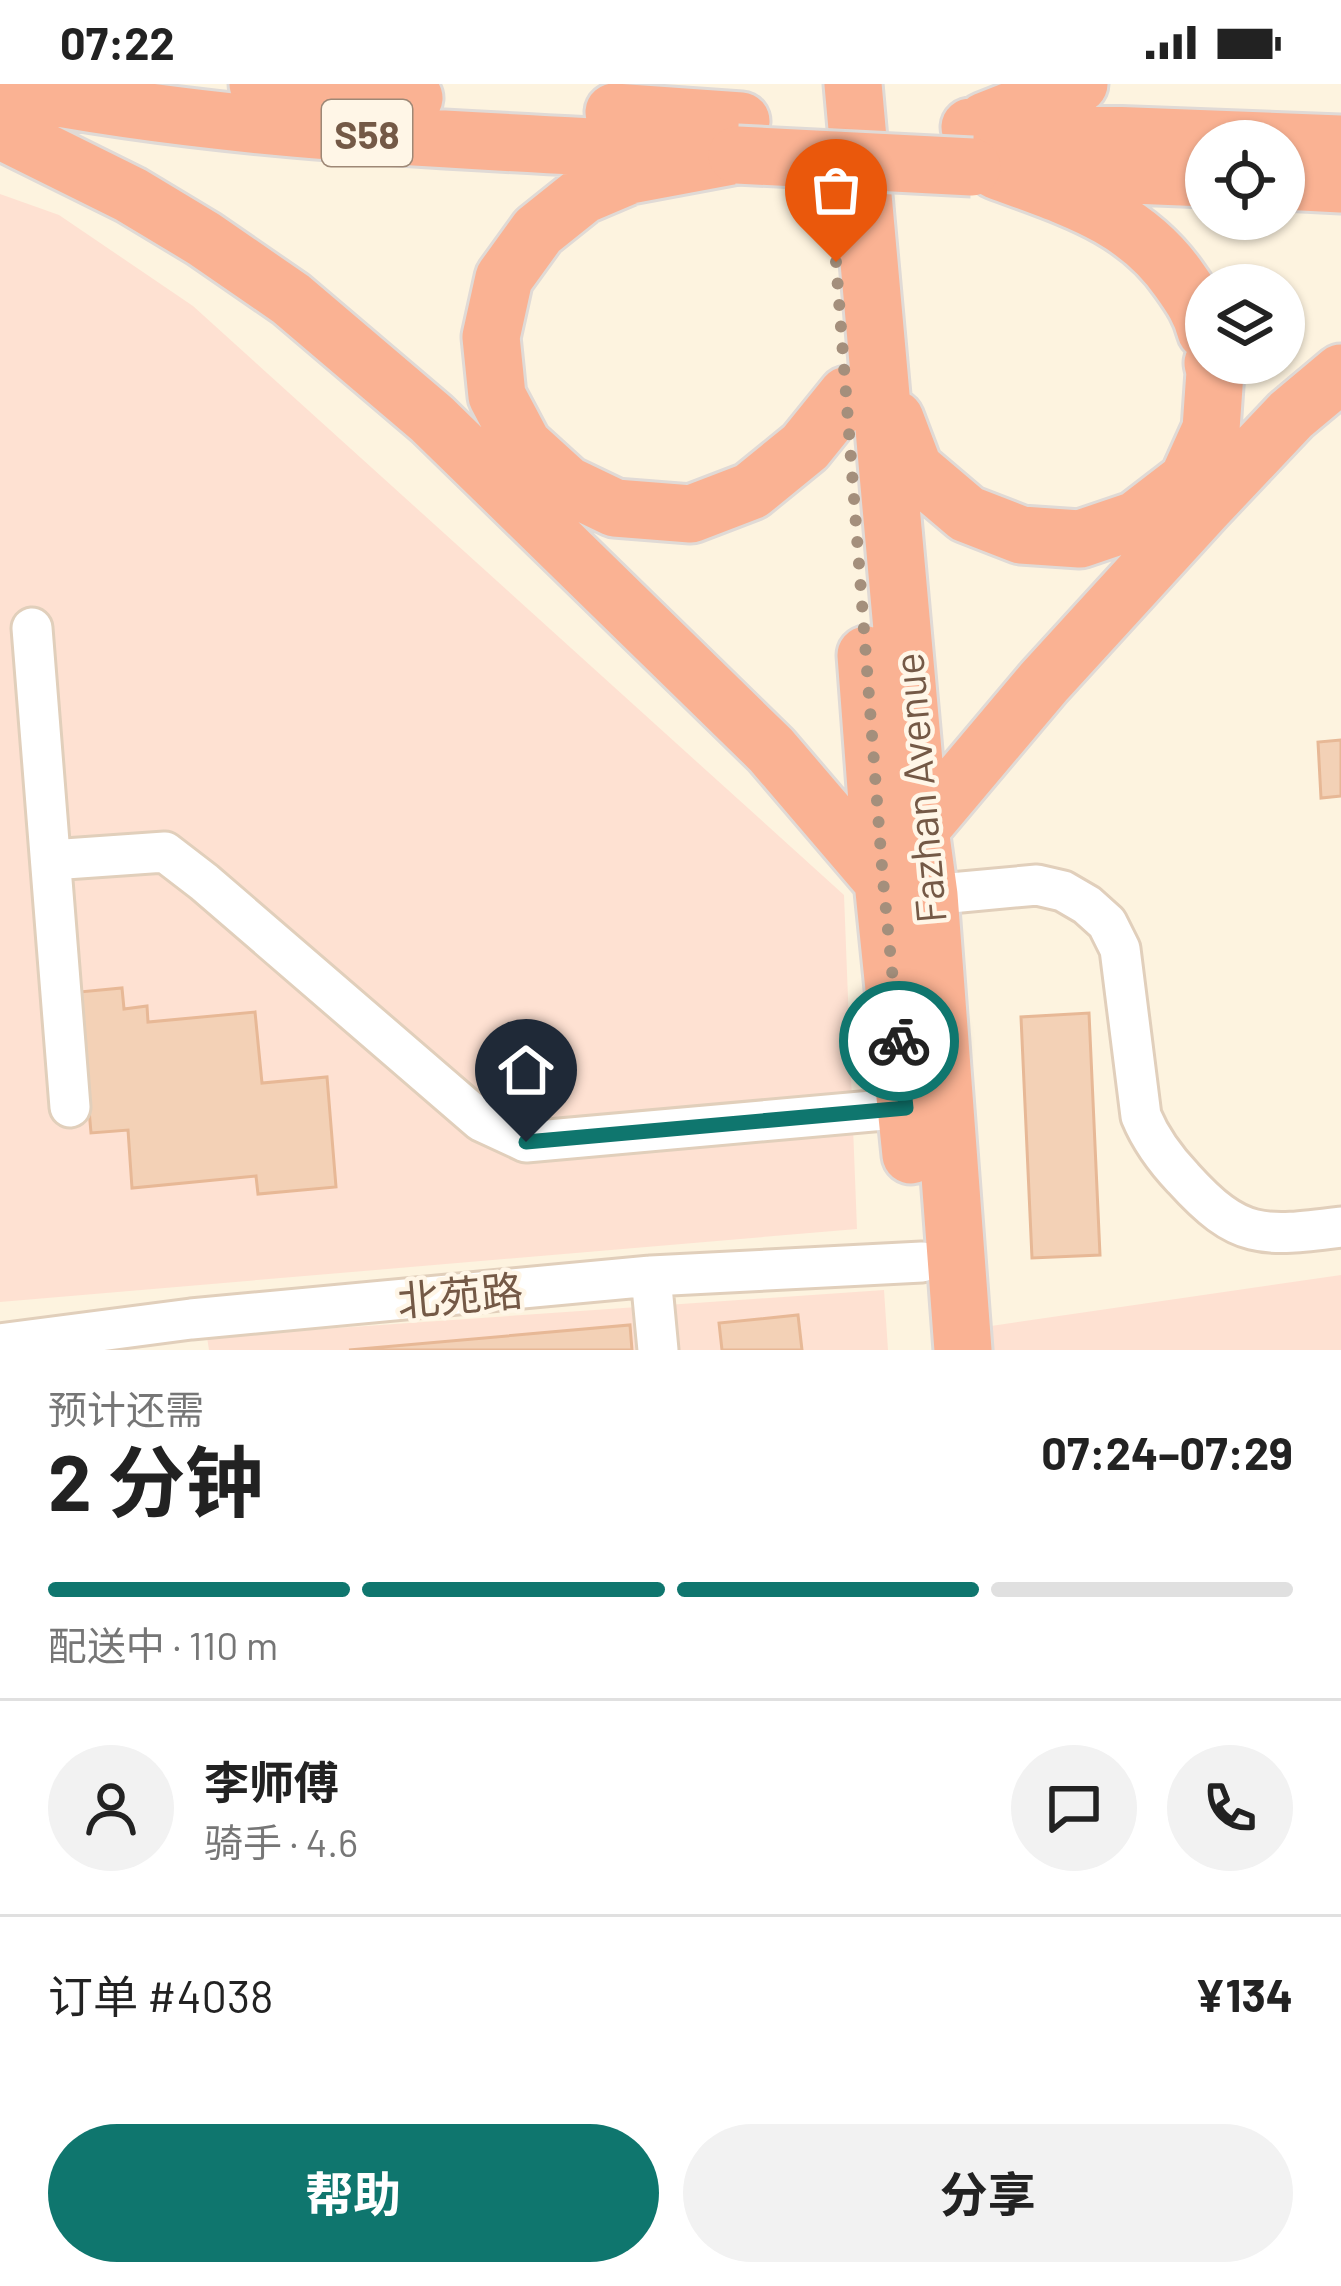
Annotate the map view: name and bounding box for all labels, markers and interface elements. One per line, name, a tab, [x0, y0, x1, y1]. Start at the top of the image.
text: 07:22	[60, 15, 175, 69]
road number: S58	[322, 100, 412, 166]
map controls	[1185, 120, 1305, 384]
button: locate	[1185, 120, 1305, 240]
pin	[785, 139, 887, 262]
icon: bag	[803, 157, 869, 223]
button: layers	[1185, 264, 1305, 384]
street label: Fazhan Avenue	[881, 651, 955, 925]
courier	[839, 981, 959, 1101]
icon: bike	[866, 1008, 932, 1074]
pin	[475, 1019, 577, 1142]
icon: home	[493, 1037, 559, 1103]
street label: 北苑路	[395, 1264, 525, 1324]
text: 预计还需	[48, 1385, 204, 1432]
text: 07:24–07:29	[1041, 1425, 1293, 1479]
text: 2 分钟	[48, 1433, 263, 1527]
text: 配送中 · 110 m	[48, 1621, 278, 1668]
button: person	[48, 1745, 174, 1871]
button: chat	[1011, 1745, 1137, 1871]
button: phone	[1167, 1745, 1293, 1871]
text: 李师傅	[204, 1754, 339, 1808]
text: 骑手 · 4.6	[204, 1818, 358, 1865]
text: ¥134	[1195, 1967, 1293, 2021]
text: 订单 #4038	[48, 1968, 274, 2022]
button: 帮助	[48, 2124, 659, 2262]
button: 分享	[683, 2124, 1293, 2262]

